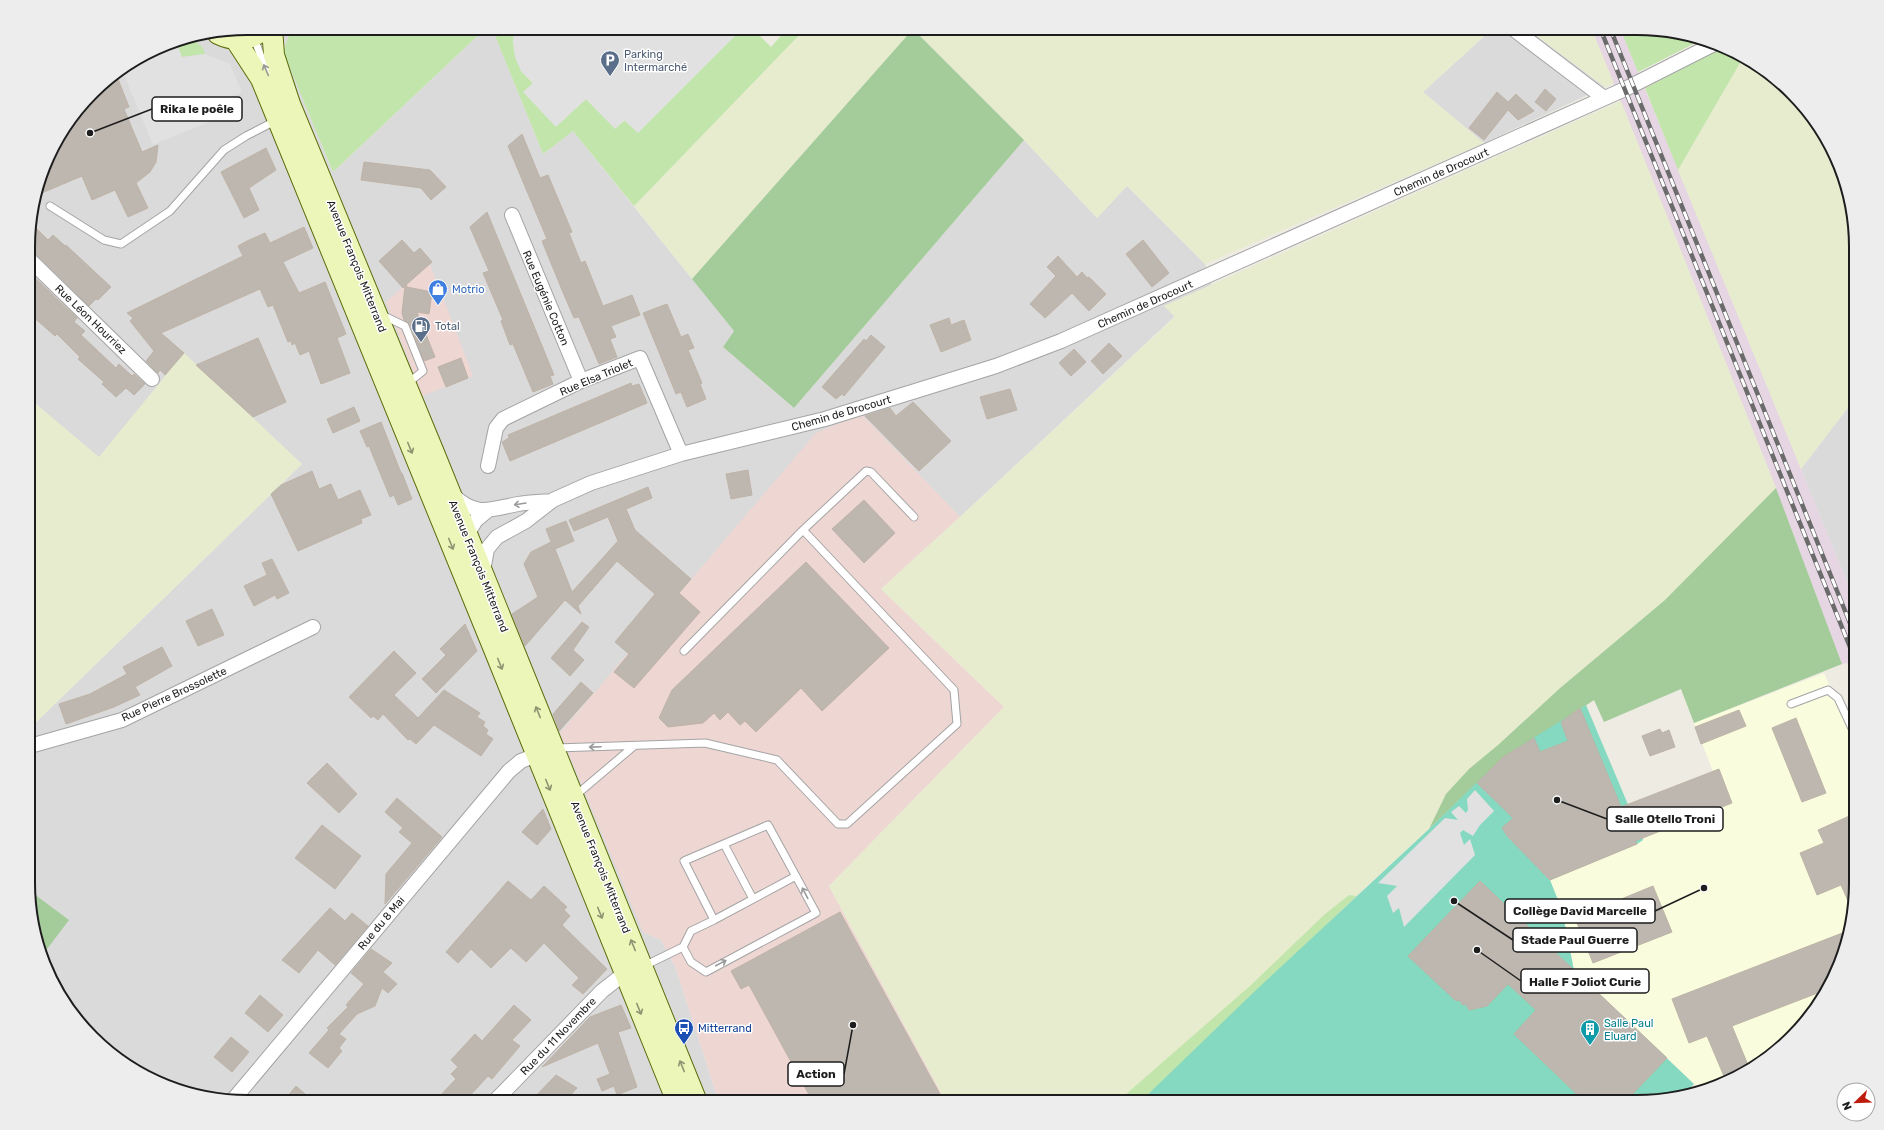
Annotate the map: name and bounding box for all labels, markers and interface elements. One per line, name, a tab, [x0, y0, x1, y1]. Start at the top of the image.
place label: Parking Intermarché	[624, 48, 687, 74]
parking icon: Parking Intermarché	[599, 49, 621, 77]
one-way arrow	[262, 65, 269, 77]
callout: Rika le poêle	[152, 97, 242, 121]
text: Rika le poêle	[160, 102, 234, 116]
street label: Chemin de Drocourt	[1392, 145, 1491, 199]
street label: Avenue François Mitterrand	[324, 198, 389, 334]
street label: Rue Eugénie Cotton	[520, 249, 571, 348]
street label: Chemin de Drocourt	[1096, 277, 1195, 331]
shop icon: Motrio	[427, 278, 449, 306]
street label: Rue Léon Hourriez	[52, 282, 129, 357]
place label: Motrio	[452, 283, 484, 296]
fuel station icon: Total	[410, 315, 432, 343]
place label: Total	[435, 320, 460, 333]
street label: Rue Elsa Triolet	[558, 356, 635, 399]
street label: Chemin de Drocourt	[790, 393, 893, 434]
one-way arrow	[407, 441, 415, 453]
street label: Avenue François Mitterrand	[446, 498, 511, 634]
one-way arrow	[514, 500, 527, 508]
one-way arrow	[448, 538, 455, 550]
one-way arrow	[497, 658, 505, 670]
street label: Rue Pierre Brossolette	[120, 664, 229, 725]
one-way arrow	[533, 707, 541, 719]
one-way arrow	[589, 743, 602, 751]
one-way arrow	[545, 779, 553, 791]
street label: Avenue François Mitterrand	[568, 799, 633, 935]
callout: Salle Otello Troni	[1607, 807, 1723, 831]
text: Salle Otello Troni	[1615, 812, 1715, 826]
one-way arrow	[801, 887, 808, 899]
street label: Rue du 8 Mai	[355, 894, 407, 953]
callout: Collège David Marcelle	[1505, 899, 1655, 923]
text: Collège David Marcelle	[1513, 904, 1647, 918]
one-way arrow	[597, 907, 605, 919]
callout: Stade Paul Guerre	[1513, 928, 1637, 952]
text: Stade Paul Guerre	[1521, 933, 1629, 947]
one-way arrow	[628, 940, 636, 952]
one-way arrow	[715, 959, 727, 967]
callout: Halle F Joliot Curie	[1521, 969, 1649, 993]
text: Halle F Joliot Curie	[1529, 975, 1641, 989]
street label: Rue du 11 Novembre	[518, 995, 599, 1078]
one-way arrow	[636, 1003, 644, 1015]
bus stop icon: Mitterrand	[673, 1017, 695, 1045]
place label: Salle Paul Eluard	[1604, 1017, 1653, 1043]
building icon: Salle Paul Eluard	[1579, 1018, 1601, 1046]
place label: Mitterrand	[698, 1022, 752, 1035]
one-way arrow	[678, 1060, 685, 1072]
callout: Action	[788, 1062, 844, 1086]
text: Action	[796, 1067, 836, 1081]
north arrow	[1836, 1082, 1876, 1122]
text: N	[1840, 1099, 1855, 1112]

